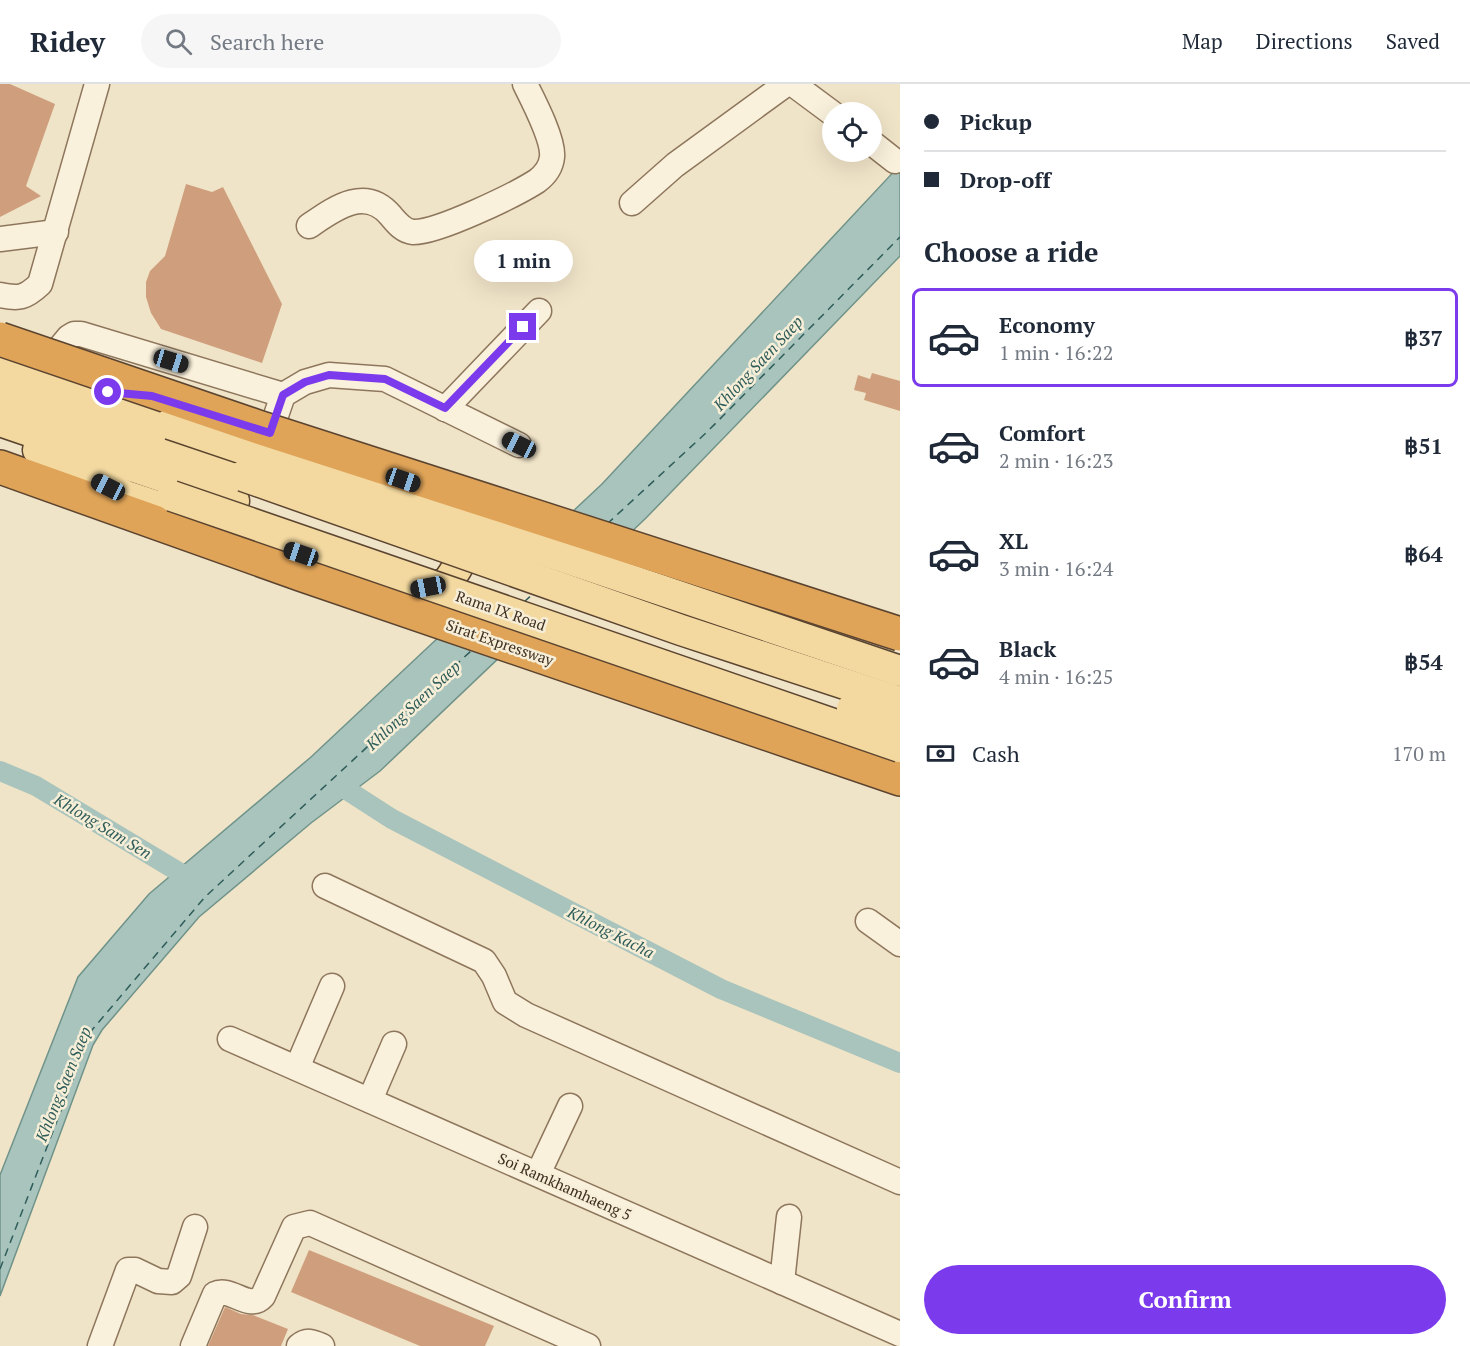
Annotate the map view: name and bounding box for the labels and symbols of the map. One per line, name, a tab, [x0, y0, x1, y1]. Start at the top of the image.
callout: 1 min	[474, 240, 572, 282]
water label: Khlong Saen Saep	[708, 311, 808, 416]
route end	[509, 313, 536, 340]
car	[151, 347, 191, 375]
route start	[94, 378, 121, 405]
car	[499, 429, 539, 461]
car	[383, 466, 423, 494]
car	[88, 471, 128, 503]
car	[281, 540, 321, 568]
car	[409, 575, 447, 599]
street label: Rama IX Road	[453, 585, 549, 635]
street label: Sirat Expressway	[444, 614, 557, 670]
water label: Khlong Saen Saep	[360, 655, 465, 755]
water label: Khlong Sam Sen	[49, 788, 156, 864]
water label: Khlong Kacha	[563, 900, 658, 963]
water label: Khlong Saen Saep	[30, 1023, 96, 1146]
street label: Soi Ramkhamhaeng 5	[495, 1148, 635, 1224]

